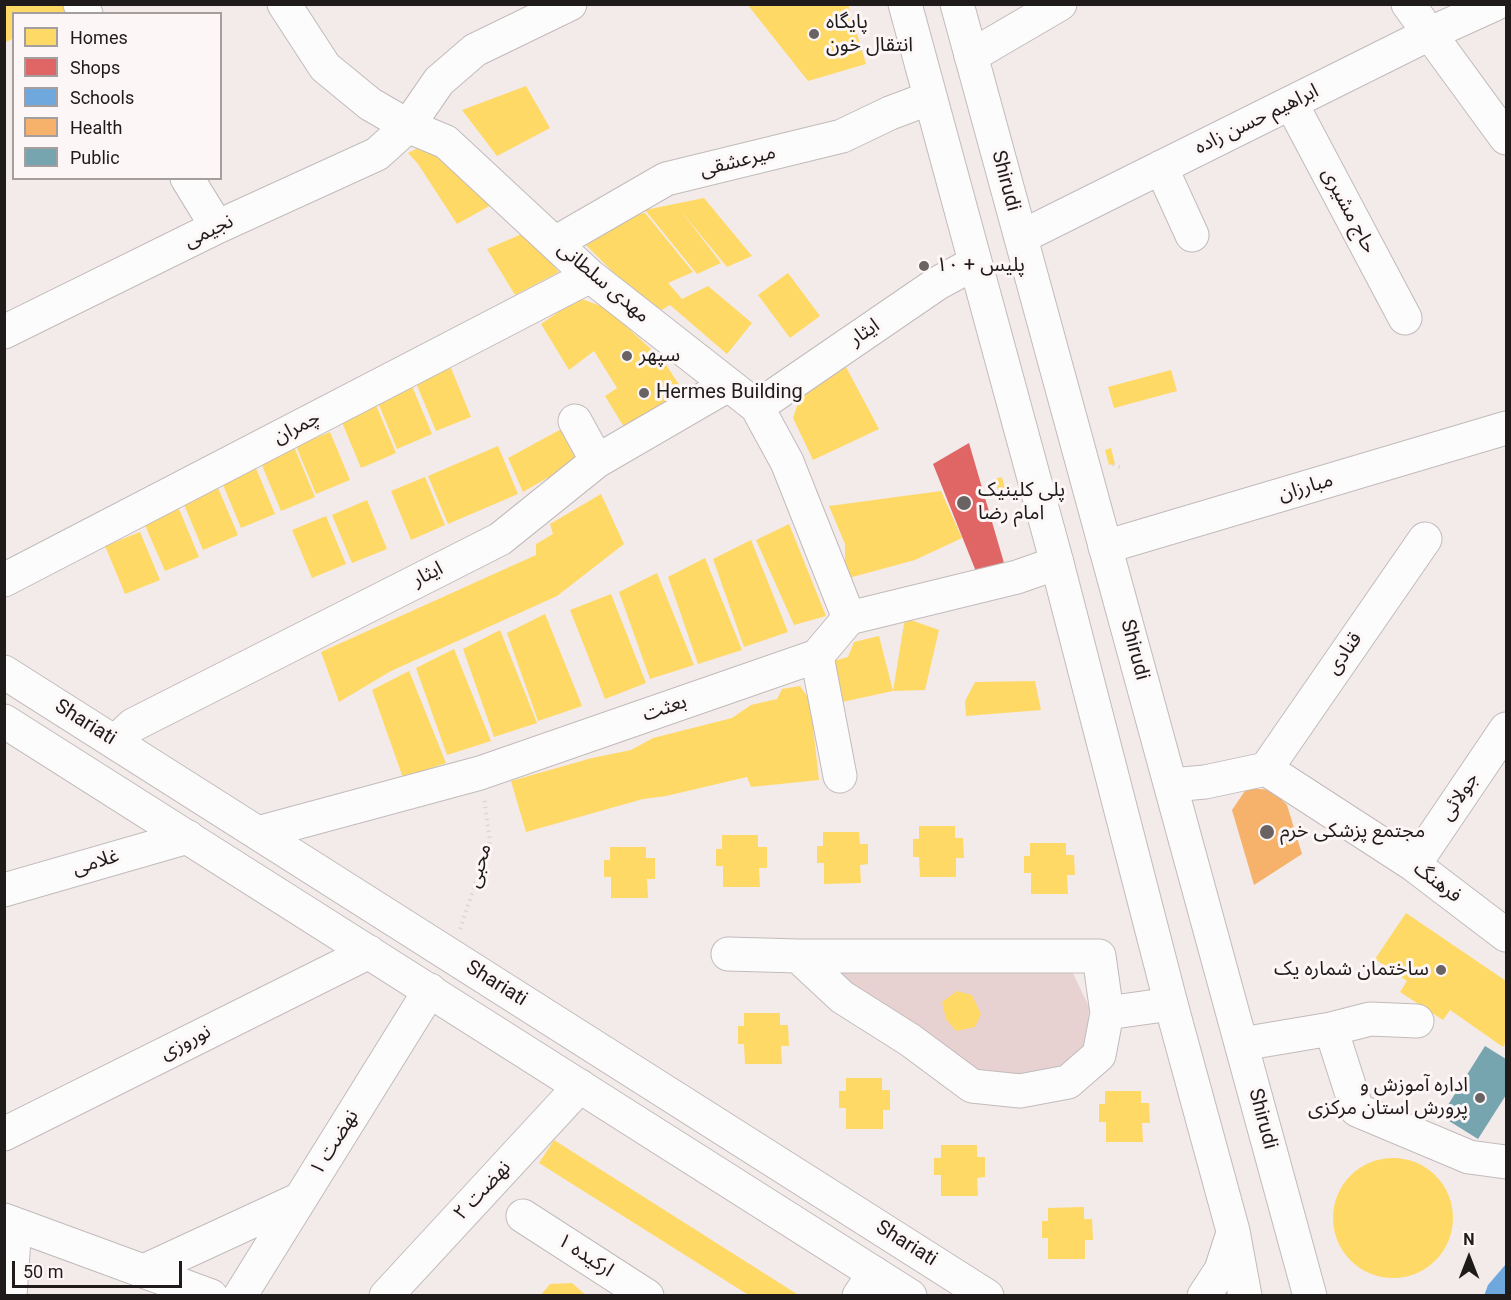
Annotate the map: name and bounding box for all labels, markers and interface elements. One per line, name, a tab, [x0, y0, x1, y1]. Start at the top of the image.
place label: پایگاه انتقال خون	[826, 11, 913, 58]
legend	[12, 12, 222, 180]
text: Homes	[70, 27, 128, 48]
marker: پایگاه انتقال خون	[807, 27, 821, 41]
text: Shops	[70, 57, 120, 78]
street label: ابراهیم حسن زاده	[1191, 80, 1323, 160]
text: Schools	[70, 87, 134, 108]
text: Health	[70, 117, 122, 138]
street label: میرعشقی	[698, 141, 778, 183]
text: Public	[70, 147, 120, 168]
street label: Shirudi	[985, 148, 1025, 214]
street label: حاج مشیری	[1315, 164, 1381, 258]
street label: نجیمی	[180, 210, 238, 254]
street label: مهدی سلطانی	[552, 237, 654, 329]
place label: پلیس + ۱۰	[936, 254, 1025, 278]
marker: پلیس + ۱۰	[917, 259, 931, 273]
street label: ایثار	[845, 314, 885, 352]
place label: سپهر	[639, 344, 680, 368]
marker: سپهر	[620, 349, 634, 363]
place label: Hermes Building	[656, 381, 803, 405]
marker: Hermes Building	[637, 386, 651, 400]
street label: چمران	[270, 406, 324, 450]
street label: مبارزان	[1276, 469, 1336, 507]
place label: پلی کلینیک امام رضا	[978, 479, 1065, 526]
marker: پلی کلینیک امام رضا	[955, 494, 973, 512]
street label: ایثار	[409, 557, 447, 593]
street label: Shirudi	[1114, 617, 1154, 683]
street label: قنادی	[1322, 628, 1368, 680]
street label: بعثت	[640, 690, 690, 728]
street label: Shariati	[50, 695, 120, 751]
street label: جولائی	[1435, 768, 1485, 826]
place label: مجتمع پزشکی خرم	[1280, 820, 1425, 844]
marker: مجتمع پزشکی خرم	[1258, 823, 1276, 841]
street label: محبی	[462, 841, 498, 891]
street label: غلامی	[70, 845, 122, 881]
street label: فرهنگ	[1408, 857, 1466, 909]
street label: Shariati	[461, 956, 531, 1012]
place label: ساختمان شماره یک	[1274, 958, 1429, 982]
marker: ساختمان شماره یک	[1434, 963, 1448, 977]
street label: نوروزی	[157, 1020, 215, 1066]
place label: اداره آموزش و پرورش استان مرکزی	[1308, 1074, 1468, 1121]
street label: Shirudi	[1242, 1086, 1282, 1152]
marker: اداره آموزش و پرورش استان مرکزی	[1473, 1091, 1487, 1105]
street label: نهضت ۱	[306, 1106, 364, 1180]
street label: نهضت ۲	[449, 1156, 517, 1226]
street label: Shariati	[871, 1216, 941, 1272]
north arrow	[1439, 1228, 1499, 1288]
street label: ارکیده ۱	[552, 1229, 618, 1283]
text: N	[1463, 1230, 1475, 1249]
scale bar	[15, 1249, 184, 1287]
text: 50 m	[23, 1261, 63, 1282]

